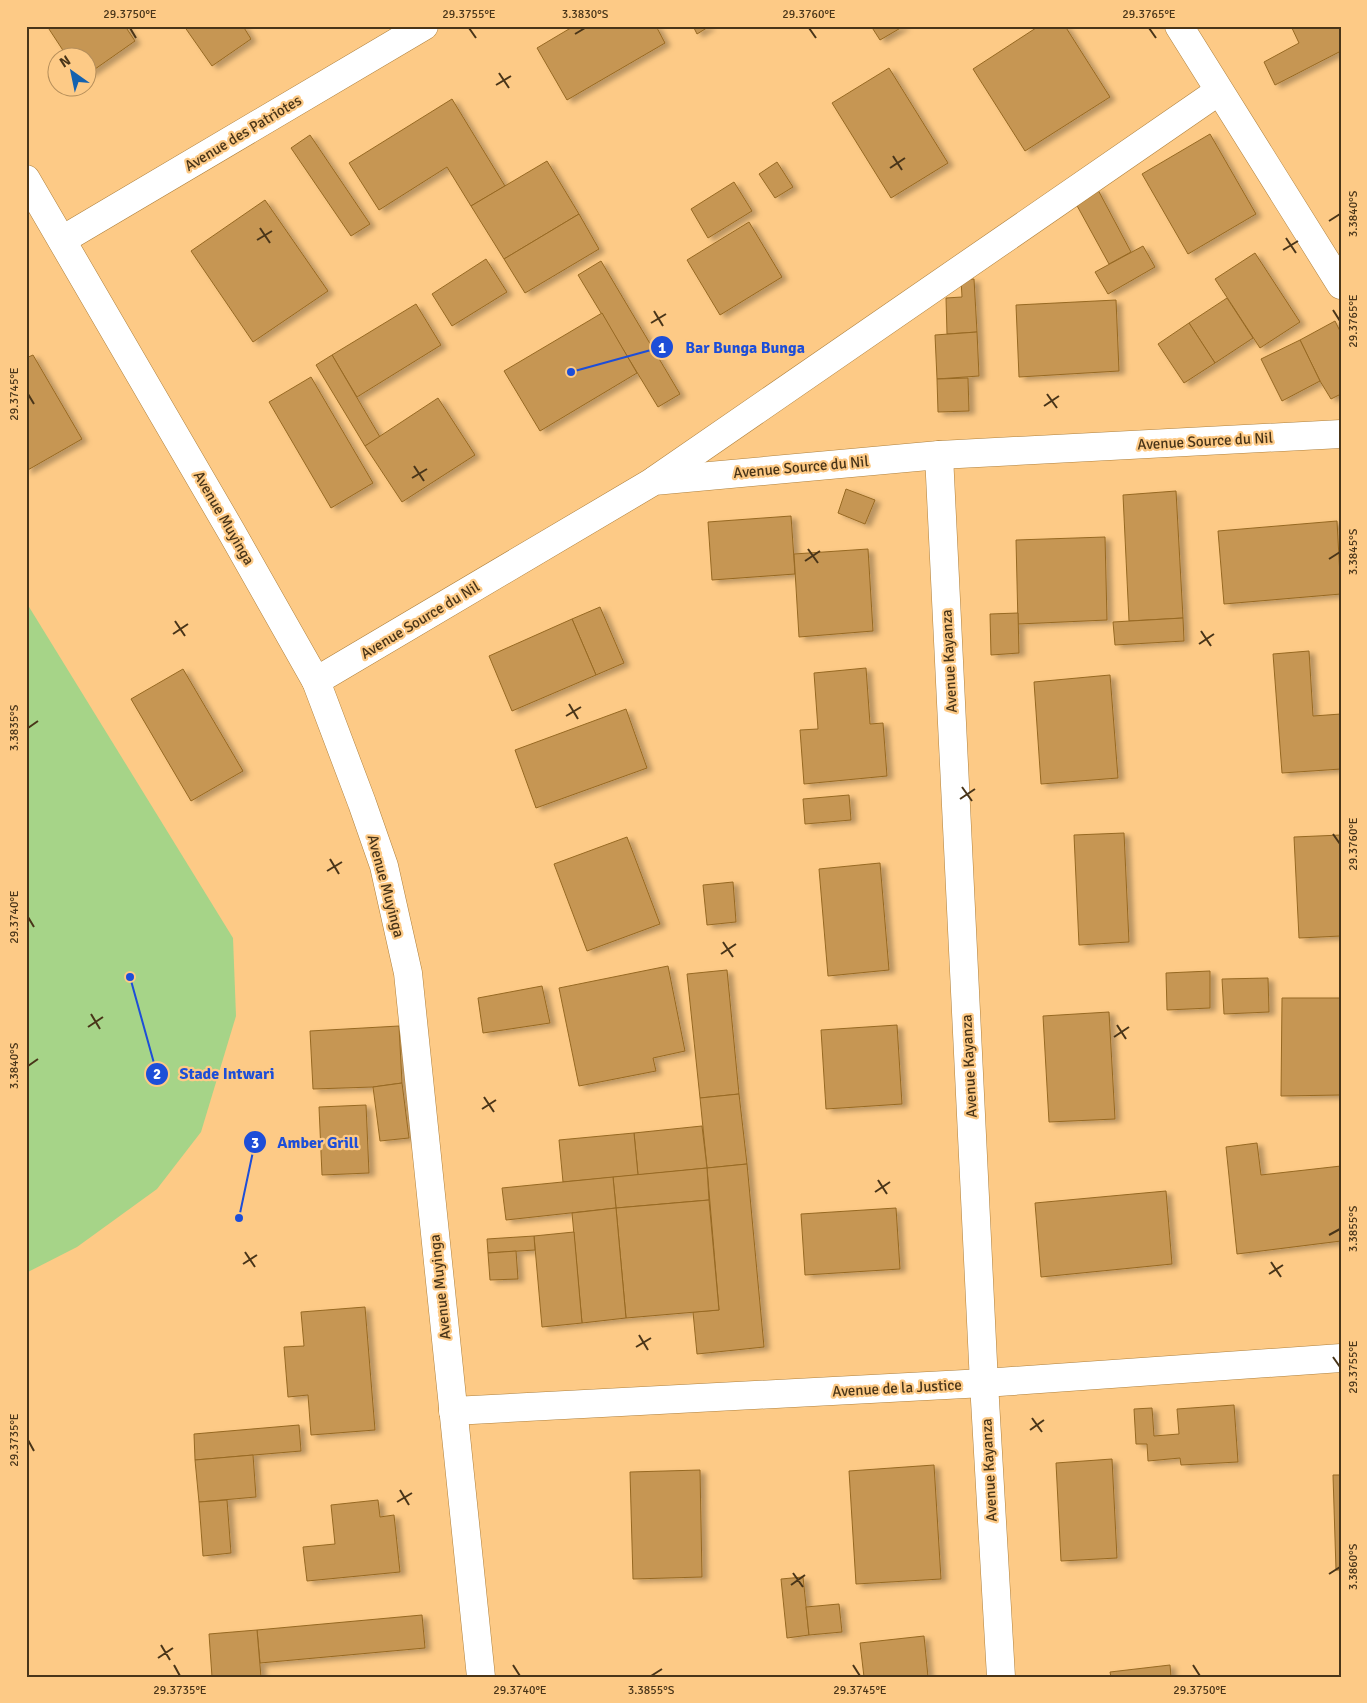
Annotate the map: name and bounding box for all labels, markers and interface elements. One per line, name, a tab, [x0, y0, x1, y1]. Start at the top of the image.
text: 29.3750°E	[103, 7, 157, 22]
text: 29.3755°E	[442, 7, 496, 22]
text: 3.3830°S	[562, 7, 609, 22]
text: 29.3760°E	[782, 7, 836, 22]
text: 29.3765°E	[1122, 7, 1176, 22]
north arrow	[48, 48, 98, 98]
text: N	[56, 52, 74, 71]
street label: Avenue des Patriotes	[181, 91, 305, 175]
text: 3.3840°S	[1346, 190, 1361, 237]
text: 29.3765°E	[1346, 294, 1361, 348]
callout: Bar Bunga Bunga	[650, 332, 815, 363]
text: Bar Bunga Bunga	[685, 338, 805, 358]
text: 1	[658, 339, 666, 357]
text: 29.3745°E	[7, 367, 22, 421]
street label: Avenue Source du Nil	[1137, 428, 1273, 454]
street label: Avenue Source du Nil	[733, 452, 869, 482]
street label: Avenue Muyinga	[190, 468, 258, 568]
text: 3.3845°S	[1346, 528, 1361, 575]
street label: Avenue Source du Nil	[357, 577, 483, 663]
street label: Avenue Kayanza	[937, 609, 961, 713]
text: 3.3835°S	[7, 704, 22, 751]
text: 29.3760°E	[1346, 817, 1361, 871]
street label: Avenue Muyinga	[364, 833, 408, 939]
text: 29.3740°E	[7, 890, 22, 944]
street label: Avenue Kayanza	[957, 1014, 981, 1118]
text: 3.3840°S	[7, 1042, 22, 1089]
callout: Stade Intwari	[145, 1058, 285, 1089]
text: Stade Intwari	[180, 1064, 274, 1084]
text: 2	[153, 1065, 161, 1083]
callout: Amber Grill	[242, 1127, 368, 1158]
text: Amber Grill	[277, 1133, 359, 1153]
text: 3	[251, 1134, 259, 1152]
text: 3.3855°S	[1346, 1205, 1361, 1252]
street label: Avenue Muyinga	[426, 1234, 454, 1340]
text: 29.3755°E	[1346, 1340, 1361, 1394]
street label: Avenue de la Justice	[832, 1376, 962, 1400]
text: 29.3735°E	[7, 1413, 22, 1467]
street label: Avenue Kayanza	[977, 1418, 1001, 1522]
text: 3.3860°S	[1346, 1543, 1361, 1590]
text: 29.3735°E	[153, 1683, 207, 1698]
text: 29.3740°E	[493, 1683, 547, 1698]
text: 3.3855°S	[628, 1683, 675, 1698]
text: 29.3745°E	[833, 1683, 887, 1698]
text: 29.3750°E	[1173, 1683, 1227, 1698]

